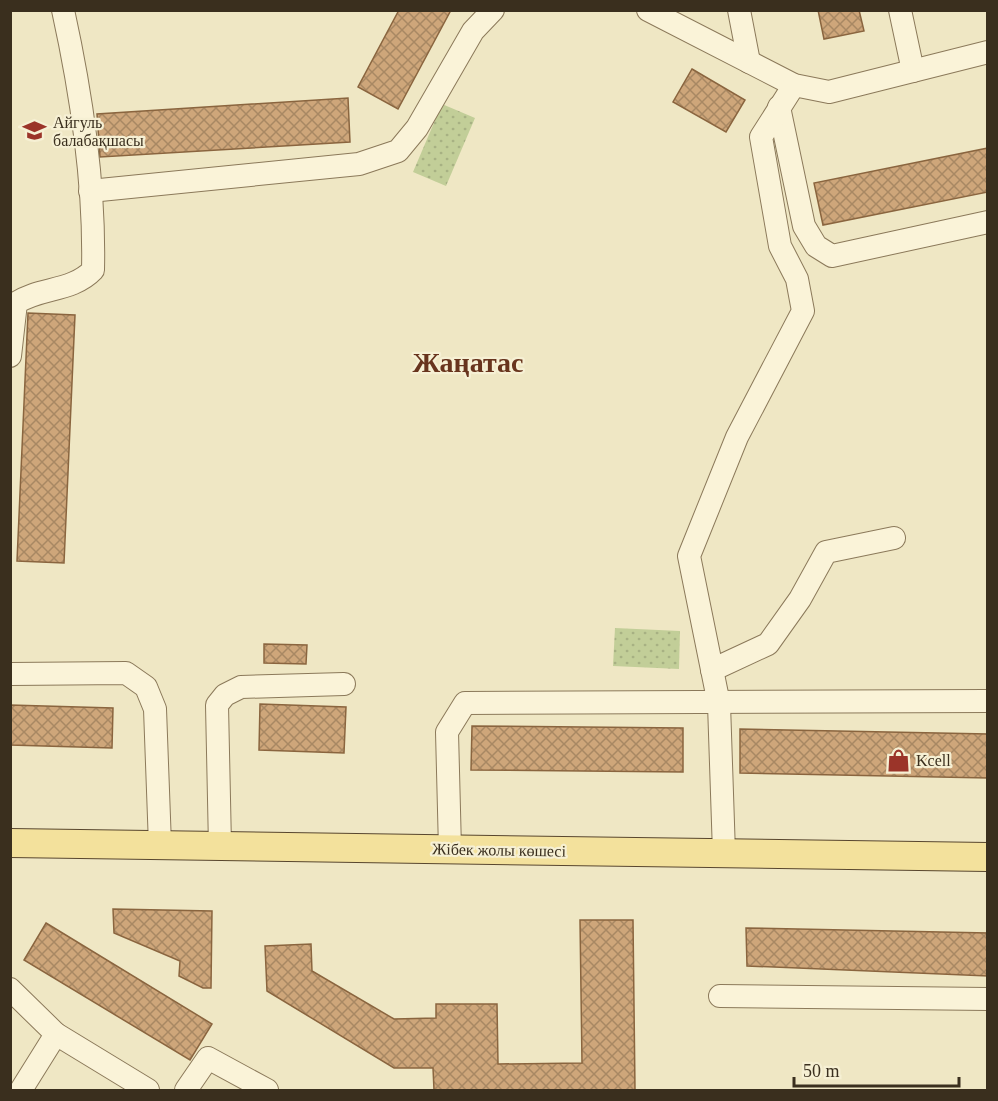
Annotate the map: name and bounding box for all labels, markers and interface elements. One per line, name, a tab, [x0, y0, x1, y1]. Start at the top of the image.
place label: Айгуль балабақшасы	[53, 114, 144, 150]
school or university icon: Айгуль балабақшасы	[22, 118, 48, 144]
district label: Жаңатас	[413, 347, 523, 378]
shop icon: Kcell	[885, 747, 911, 773]
place label: Kcell	[916, 752, 951, 769]
street label: Жібек жолы көшесі	[432, 840, 567, 860]
scale bar	[794, 1050, 959, 1088]
text: 50 m	[803, 1061, 840, 1081]

